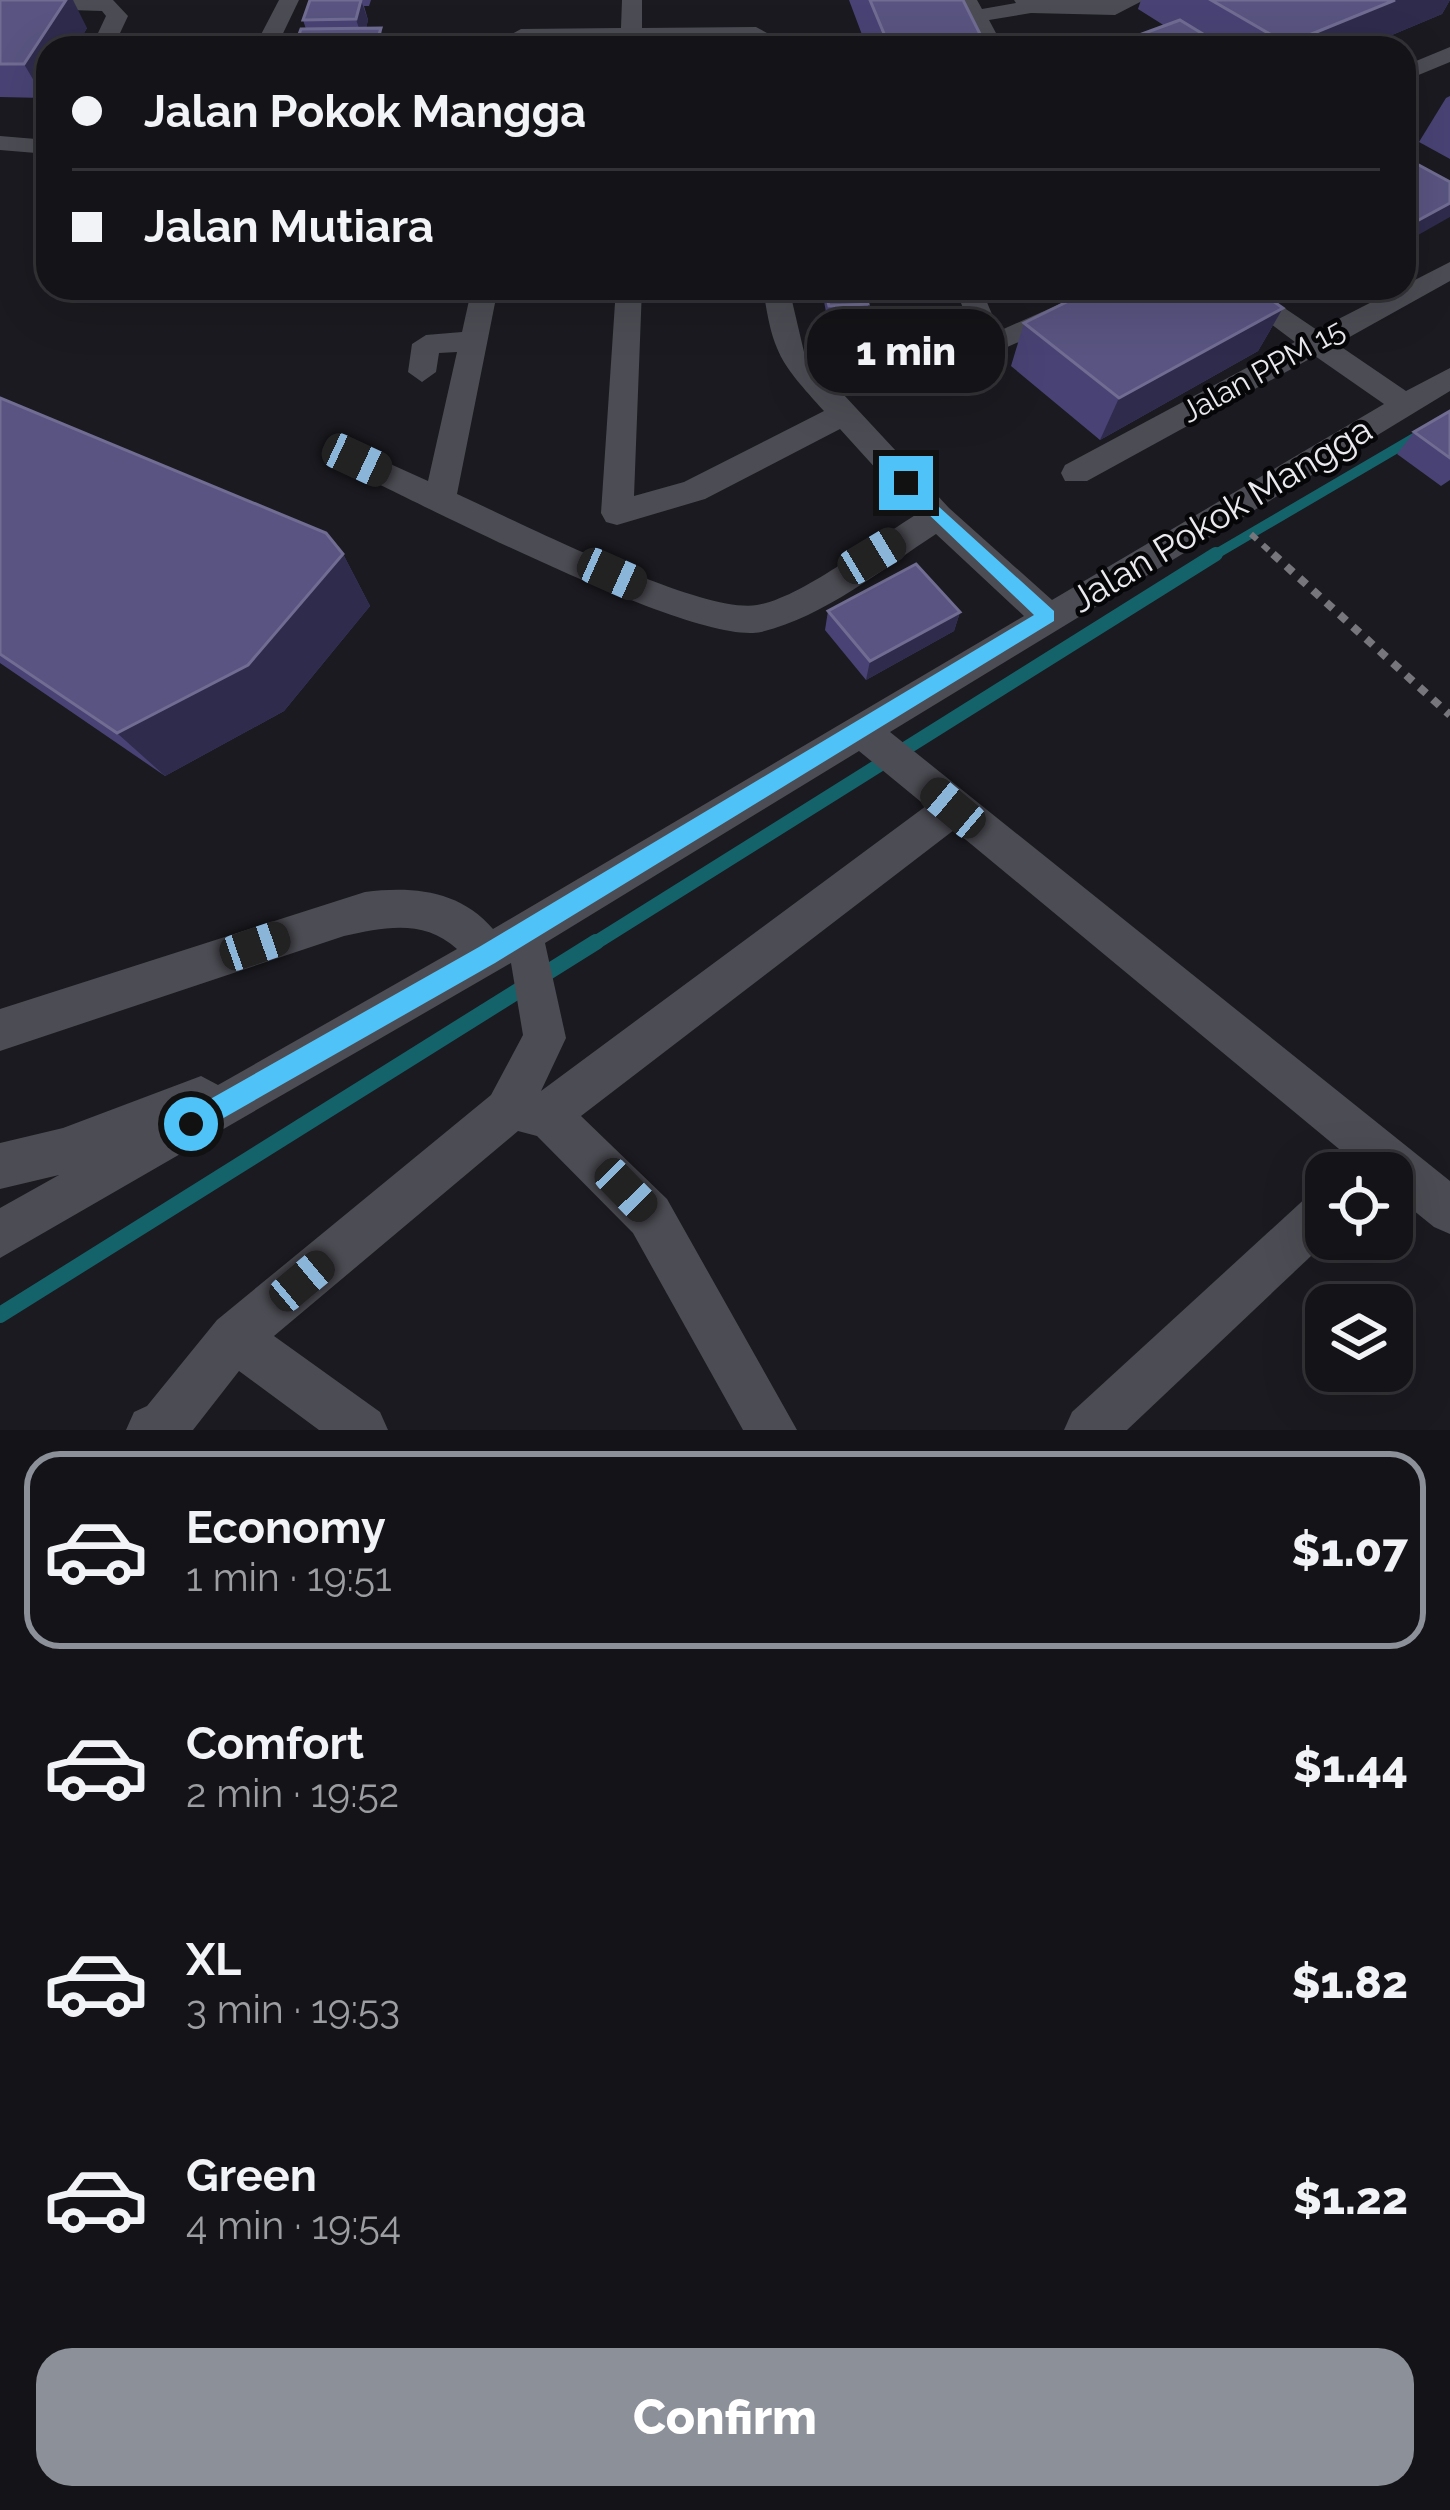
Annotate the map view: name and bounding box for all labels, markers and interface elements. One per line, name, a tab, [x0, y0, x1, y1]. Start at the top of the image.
text: Jalan Pokok Mangga	[144, 85, 586, 138]
text: Jalan Mutiara	[144, 200, 434, 253]
callout: 1 min	[807, 309, 1005, 393]
street label: Jalan PPM 15	[1175, 311, 1350, 430]
text: 1 min	[856, 328, 956, 374]
street label: Jalan Pokok Mangga	[1063, 408, 1379, 620]
car	[317, 428, 397, 492]
route end	[879, 456, 933, 510]
car	[832, 522, 912, 590]
car	[572, 543, 652, 605]
car	[914, 771, 992, 845]
car	[215, 917, 295, 975]
route start	[164, 1097, 218, 1151]
car	[588, 1152, 664, 1228]
map controls	[1305, 1152, 1413, 1392]
button: locate	[1305, 1152, 1413, 1260]
car	[263, 1244, 341, 1318]
button: layers	[1305, 1284, 1413, 1392]
icon: car	[42, 1496, 150, 1604]
text: Economy	[186, 1501, 386, 1554]
text: $1.07	[1292, 1524, 1408, 1577]
text: 1 min · 19:51	[186, 1554, 392, 1600]
icon: car	[42, 1712, 150, 1820]
text: Comfort	[186, 1717, 364, 1770]
text: $1.44	[1293, 1740, 1408, 1793]
text: 2 min · 19:52	[186, 1770, 399, 1816]
icon: car	[42, 1928, 150, 2036]
text: XL	[186, 1933, 241, 1986]
text: $1.82	[1292, 1956, 1408, 2009]
text: 3 min · 19:53	[186, 1986, 400, 2032]
icon: car	[42, 2144, 150, 2252]
text: Green	[186, 2149, 317, 2202]
text: $1.22	[1293, 2172, 1408, 2225]
text: 4 min · 19:54	[186, 2202, 401, 2248]
button: Confirm	[36, 2348, 1414, 2486]

